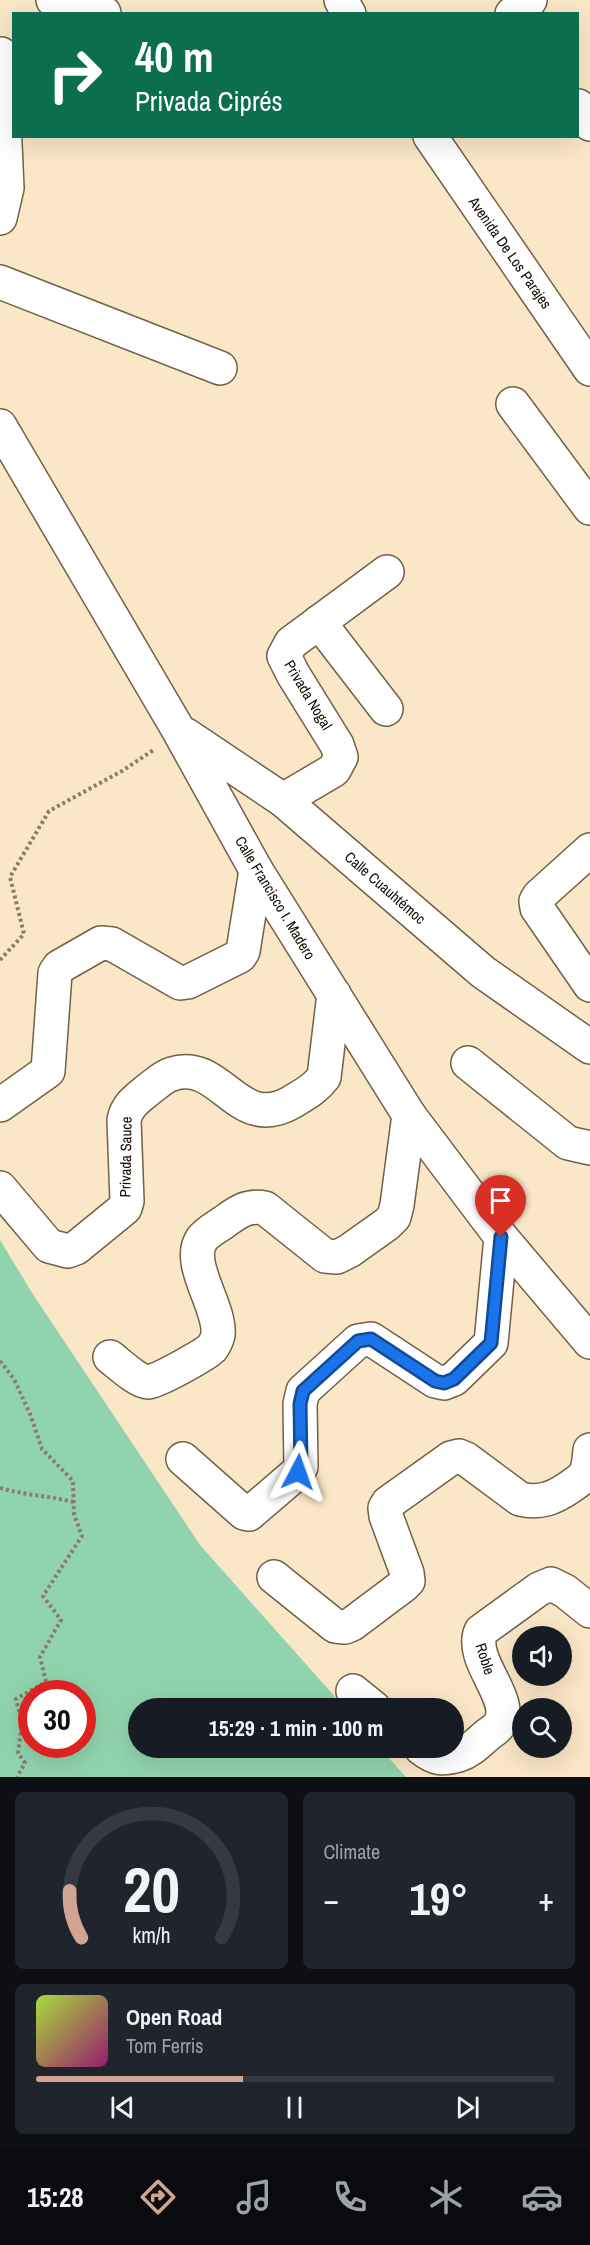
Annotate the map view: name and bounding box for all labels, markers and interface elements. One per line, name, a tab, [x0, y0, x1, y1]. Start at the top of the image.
text: 40 m	[135, 29, 214, 85]
icon: right	[36, 36, 114, 114]
text: Privada Ciprés	[135, 83, 283, 119]
street label: Avenida De Los Parajes	[463, 192, 557, 313]
street label: Privada Nogal	[279, 656, 338, 734]
street label: Calle Francisco I. Madero	[230, 832, 321, 964]
street label: Calle Cuauhtémoc	[340, 847, 430, 929]
street label: Privada Sauce	[114, 1116, 137, 1198]
pin	[475, 1175, 526, 1237]
icon: arrive	[484, 1184, 517, 1217]
position arrow	[266, 1440, 330, 1504]
map controls	[512, 1626, 572, 1758]
button: sound	[512, 1626, 572, 1686]
street label: Roble	[471, 1640, 500, 1678]
speed limit sign: 30	[18, 1680, 96, 1758]
button: search	[512, 1698, 572, 1758]
text: 15:29 · 1 min · 100 m	[209, 1713, 383, 1743]
text: Climate	[324, 1838, 380, 1865]
text: 20	[123, 1847, 180, 1931]
text: 19°	[409, 1868, 468, 1929]
text: −	[324, 1877, 339, 1921]
text: +	[538, 1877, 554, 1921]
text: km/h	[132, 1921, 170, 1950]
text: Open Road	[126, 2002, 222, 2032]
text: Tom Ferris	[126, 2032, 204, 2059]
icon: previous	[106, 2091, 139, 2124]
icon: pause	[278, 2091, 311, 2124]
icon: next	[451, 2091, 484, 2124]
icon: directions	[137, 2176, 179, 2218]
icon: music	[233, 2176, 275, 2218]
icon: phone	[329, 2176, 371, 2218]
icon: climate	[425, 2176, 467, 2218]
icon: car	[521, 2176, 563, 2218]
text: 15:28	[27, 2179, 84, 2215]

